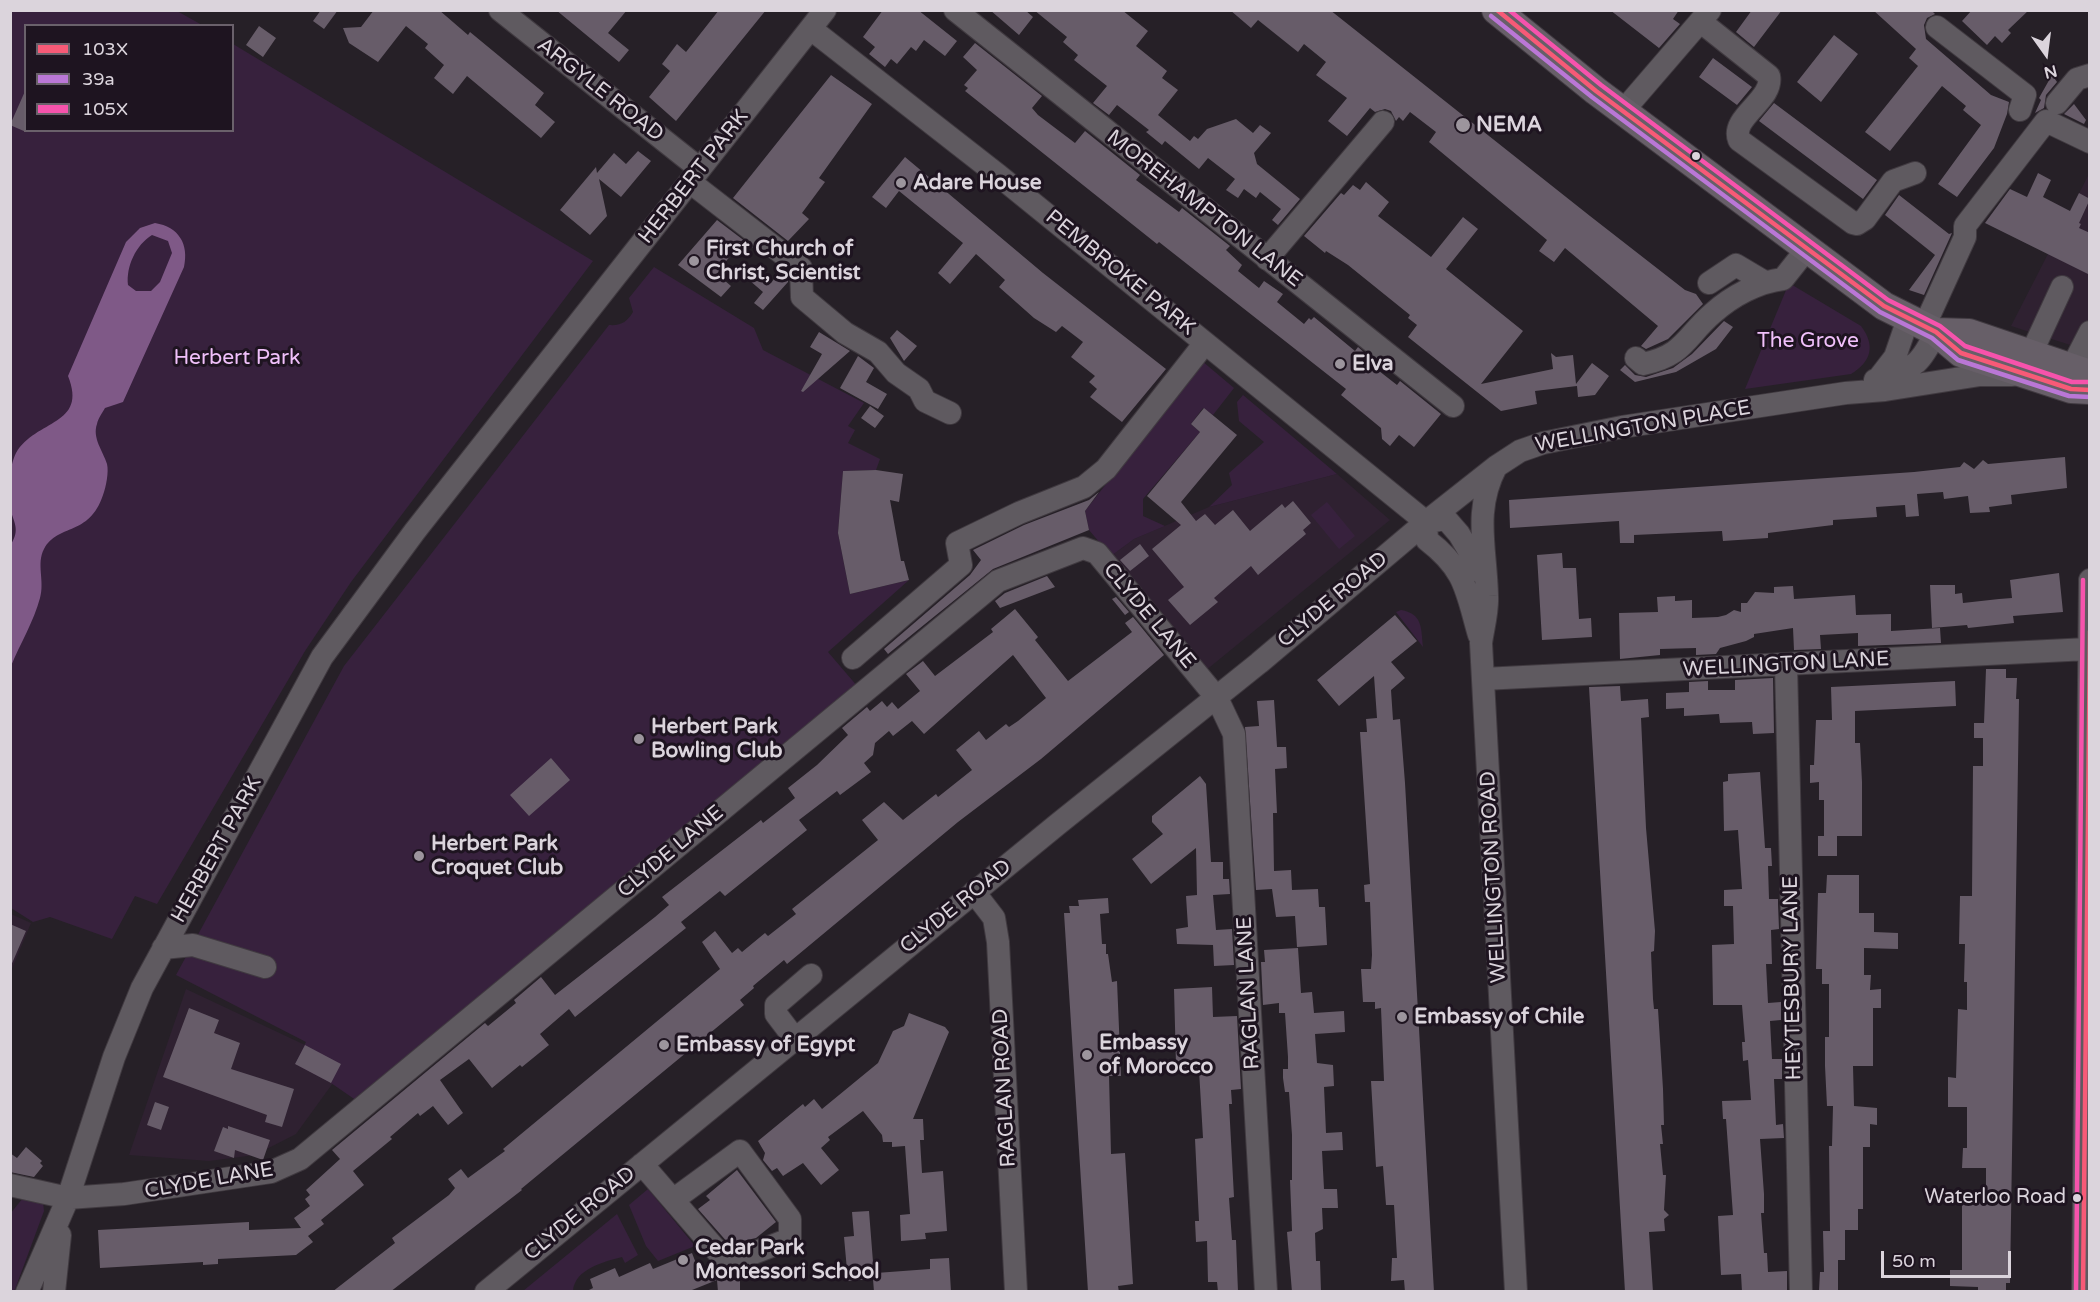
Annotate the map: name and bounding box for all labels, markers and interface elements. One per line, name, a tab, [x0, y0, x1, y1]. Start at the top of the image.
legend	[24, 24, 234, 132]
north arrow	[2016, 24, 2076, 84]
street label: ARGYLE ROAD	[532, 33, 668, 147]
text: 103X	[82, 38, 128, 60]
text: N	[2042, 60, 2059, 83]
text: 39a	[82, 68, 115, 90]
text: 105X	[82, 98, 128, 120]
street label: HERBERT PARK	[634, 105, 754, 249]
place label: NEMA	[1476, 112, 1542, 138]
marker: NEMA	[1454, 116, 1472, 134]
street label: MOREHAMPTON LANE	[1101, 125, 1307, 293]
unlabelled marker	[1690, 150, 1702, 162]
place label: Adare House	[913, 170, 1042, 196]
marker: Adare House	[894, 176, 908, 190]
street label: PEMBROKE PARK	[1040, 205, 1200, 341]
place label: First Church of Christ, Scientist	[706, 236, 861, 286]
marker: First Church of Christ, Scientist	[687, 254, 701, 268]
park label: The Grove	[1757, 328, 1859, 354]
park label: Herbert Park	[173, 345, 301, 371]
place label: Elva	[1352, 351, 1393, 377]
marker: Elva	[1333, 357, 1347, 371]
street label: WELLINGTON PLACE	[1533, 396, 1753, 458]
street label: CLYDE ROAD	[1273, 547, 1393, 653]
street label: CLYDE LANE	[1097, 558, 1201, 674]
street label: WELLINGTON LANE	[1682, 647, 1890, 683]
place label: Herbert Park Bowling Club	[651, 714, 783, 764]
marker: Herbert Park Bowling Club	[632, 732, 646, 746]
street label: WELLINGTON ROAD	[1476, 770, 1512, 984]
street label: HERBERT PARK	[166, 773, 268, 927]
street label: CLYDE LANE	[613, 800, 729, 904]
place label: Herbert Park Croquet Club	[431, 831, 563, 881]
marker: Herbert Park Croquet Club	[412, 849, 426, 863]
street label: CLYDE ROAD	[895, 854, 1017, 960]
street label: HEYTESBURY LANE	[1779, 876, 1807, 1080]
street label: RAGLAN LANE	[1232, 916, 1266, 1070]
place label: Embassy of Chile	[1414, 1004, 1584, 1030]
street label: RAGLAN ROAD	[988, 1008, 1022, 1168]
marker: Embassy of Chile	[1395, 1010, 1409, 1024]
place label: Embassy of Morocco	[1099, 1030, 1213, 1080]
place label: Embassy of Egypt	[676, 1032, 855, 1058]
marker: Embassy of Egypt	[657, 1038, 671, 1052]
marker: Embassy of Morocco	[1080, 1048, 1094, 1062]
street label: CLYDE LANE	[143, 1157, 275, 1205]
street label: CLYDE ROAD	[519, 1161, 641, 1267]
place label: Waterloo Road	[1924, 1186, 2066, 1210]
marker: Waterloo Road	[2071, 1192, 2083, 1204]
place label: Cedar Park Montessori School	[695, 1235, 879, 1285]
scale bar	[1884, 1239, 2014, 1277]
text: 50 m	[1892, 1250, 1936, 1272]
marker: Cedar Park Montessori School	[676, 1253, 690, 1267]

